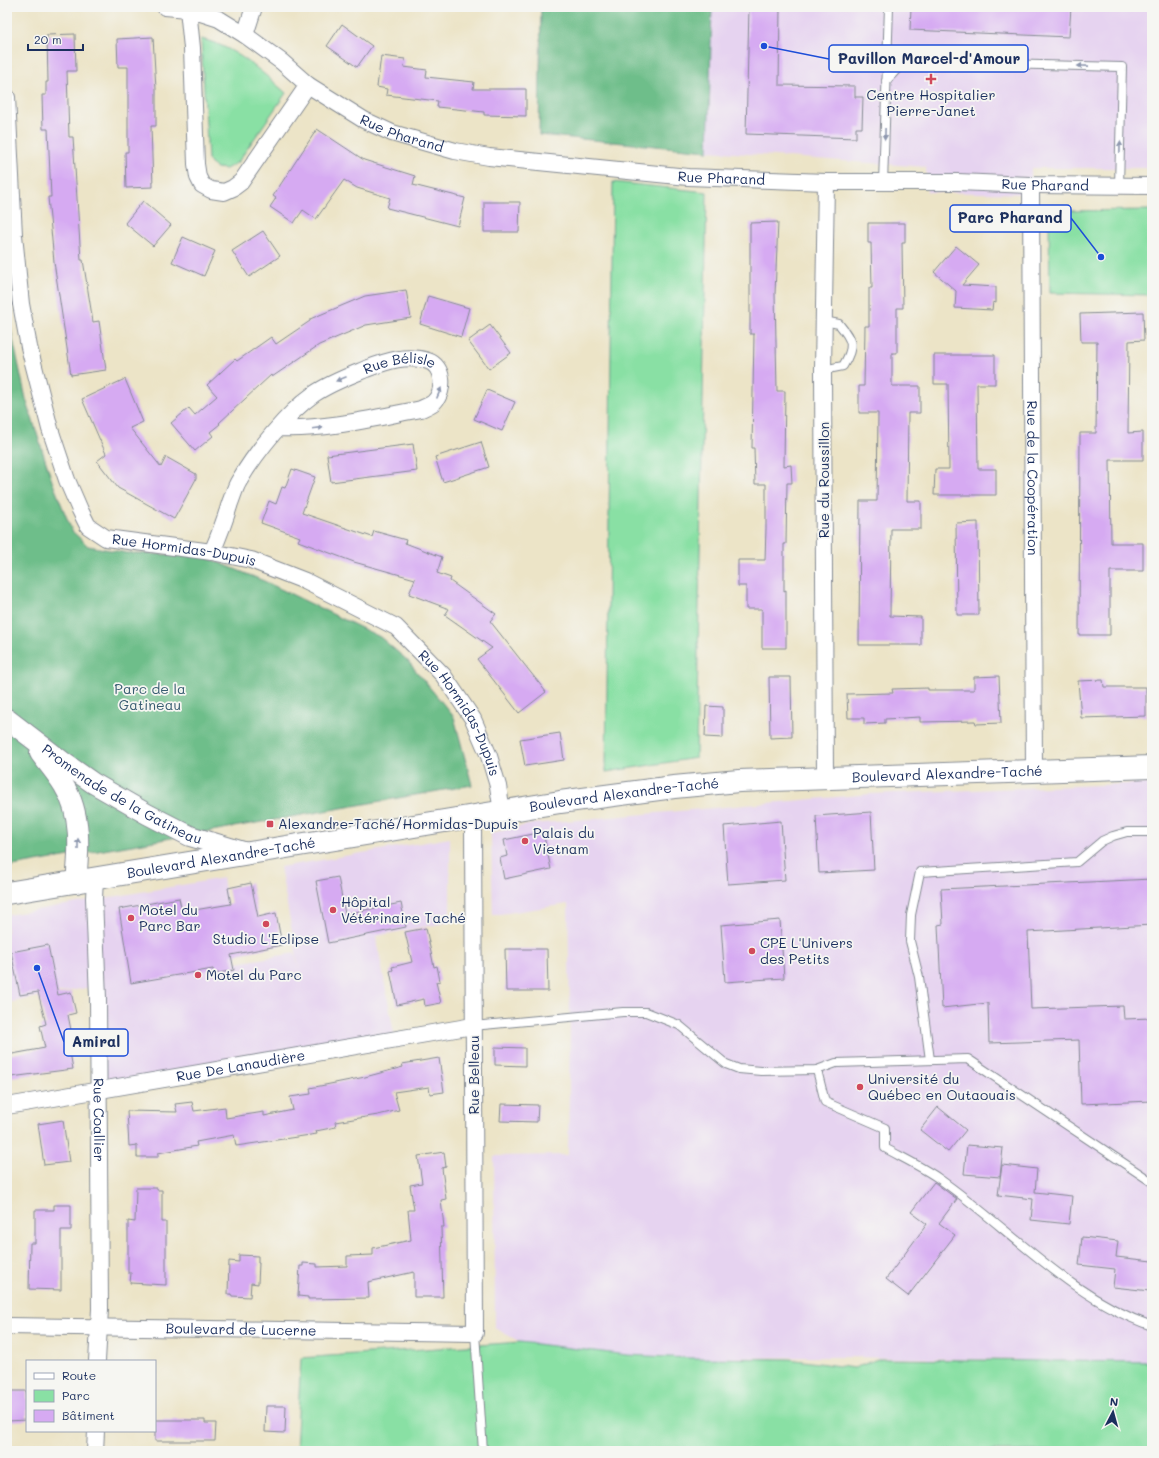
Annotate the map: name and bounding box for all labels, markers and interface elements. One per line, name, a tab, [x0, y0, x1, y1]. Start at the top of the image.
scale bar	[28, 26, 83, 52]
text: 20 m	[34, 31, 62, 47]
callout: Pavillon Marcel-d'Amour	[829, 45, 1028, 72]
text: Pavillon Marcel-d'Amour	[838, 48, 1021, 68]
one-way arrow	[1076, 63, 1089, 69]
marker: Centre Hospitalier Pierre-Janet	[925, 73, 937, 85]
place label: Centre Hospitalier Pierre-Janet	[866, 85, 996, 120]
street label: Rue Pharand	[357, 109, 446, 156]
one-way arrow	[882, 128, 888, 141]
one-way arrow	[1117, 140, 1123, 153]
street label: Rue Pharand	[677, 166, 765, 189]
street label: Rue Pharand	[1001, 174, 1089, 194]
callout: Parc Pharand	[950, 205, 1071, 232]
text: Parc Pharand	[958, 207, 1063, 227]
street label: Rue Bélisle	[360, 348, 440, 378]
one-way arrow	[335, 376, 347, 383]
one-way arrow	[436, 387, 442, 399]
street label: Rue de la Coopération	[1023, 401, 1043, 555]
street label: Rue du Roussillon	[814, 422, 833, 538]
one-way arrow	[312, 425, 324, 431]
street label: Rue Hormidas-Dupuis	[111, 529, 259, 570]
street label: Rue Hormidas-Dupuis	[414, 645, 504, 778]
park label: Parc de la Gatineau	[114, 679, 186, 714]
street label: Promenade de la Gatineau	[38, 739, 204, 848]
street label: Boulevard Alexandre-Taché	[851, 761, 1043, 786]
street label: Boulevard Alexandre-Taché	[528, 773, 720, 816]
place label: Alexandre-Taché/Hormidas-Dupuis	[278, 814, 518, 833]
marker: Alexandre-Taché/Hormidas-Dupuis	[265, 819, 275, 829]
place label: Palais du Vietnam	[533, 823, 595, 858]
street label: Boulevard Alexandre-Taché	[125, 832, 317, 882]
marker: Palais du Vietnam	[520, 836, 530, 846]
one-way arrow	[75, 837, 81, 850]
place label: Hôpital Vétérinaire Taché	[341, 892, 466, 927]
place label: Motel du Parc Bar	[139, 900, 200, 935]
marker: Hôpital Vétérinaire Taché	[328, 905, 338, 915]
marker: Motel du Parc Bar	[126, 913, 136, 923]
marker: Studio L'Eclipse	[261, 919, 271, 929]
place label: Studio L'Eclipse	[213, 929, 319, 948]
place label: CPE L'Univers des Petits	[760, 933, 853, 968]
marker: CPE L'Univers des Petits	[747, 946, 757, 956]
place label: Motel du Parc	[206, 965, 302, 984]
marker: Motel du Parc	[193, 970, 203, 980]
callout: Amiral	[64, 1029, 128, 1056]
text: Amiral	[72, 1031, 120, 1051]
street label: Rue Belleau	[464, 1035, 483, 1115]
street label: Rue De Lanaudière	[175, 1045, 306, 1086]
place label: Université du Québec en Outaouais	[868, 1069, 1016, 1104]
street label: Rue Coallier	[90, 1078, 109, 1162]
marker: Université du Québec en Outaouais	[855, 1082, 865, 1092]
street label: Boulevard de Lucerne	[165, 1318, 317, 1340]
legend	[26, 1360, 156, 1432]
text: Route	[62, 1367, 96, 1383]
text: Parc	[62, 1387, 90, 1403]
north arrow	[1093, 1392, 1133, 1432]
text: N	[1109, 1394, 1119, 1409]
text: Bâtiment	[62, 1407, 115, 1423]

